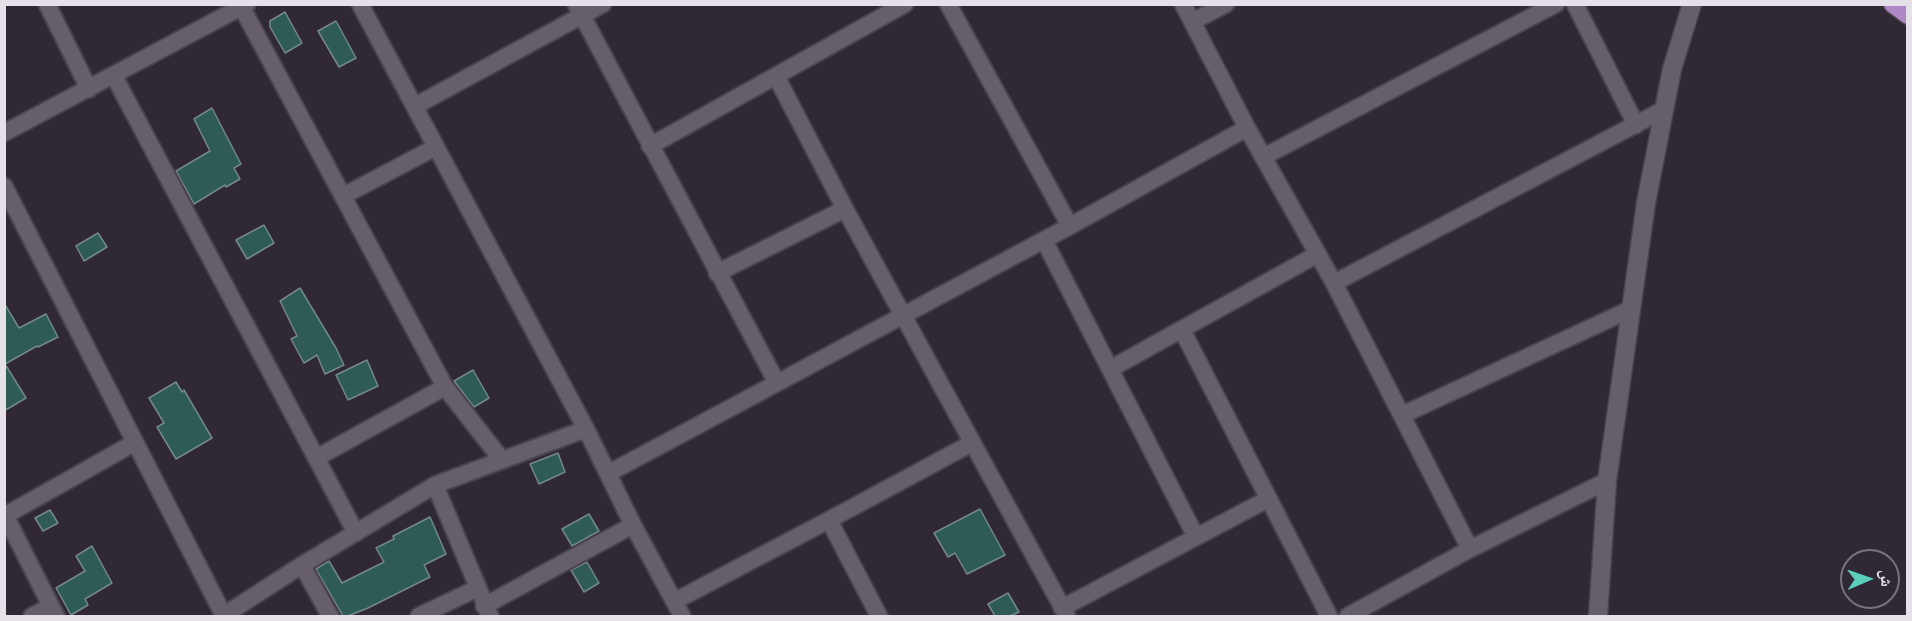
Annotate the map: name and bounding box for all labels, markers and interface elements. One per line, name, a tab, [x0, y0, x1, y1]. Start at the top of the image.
north arrow	[1840, 549, 1900, 609]
text: ش	[1877, 570, 1896, 587]

